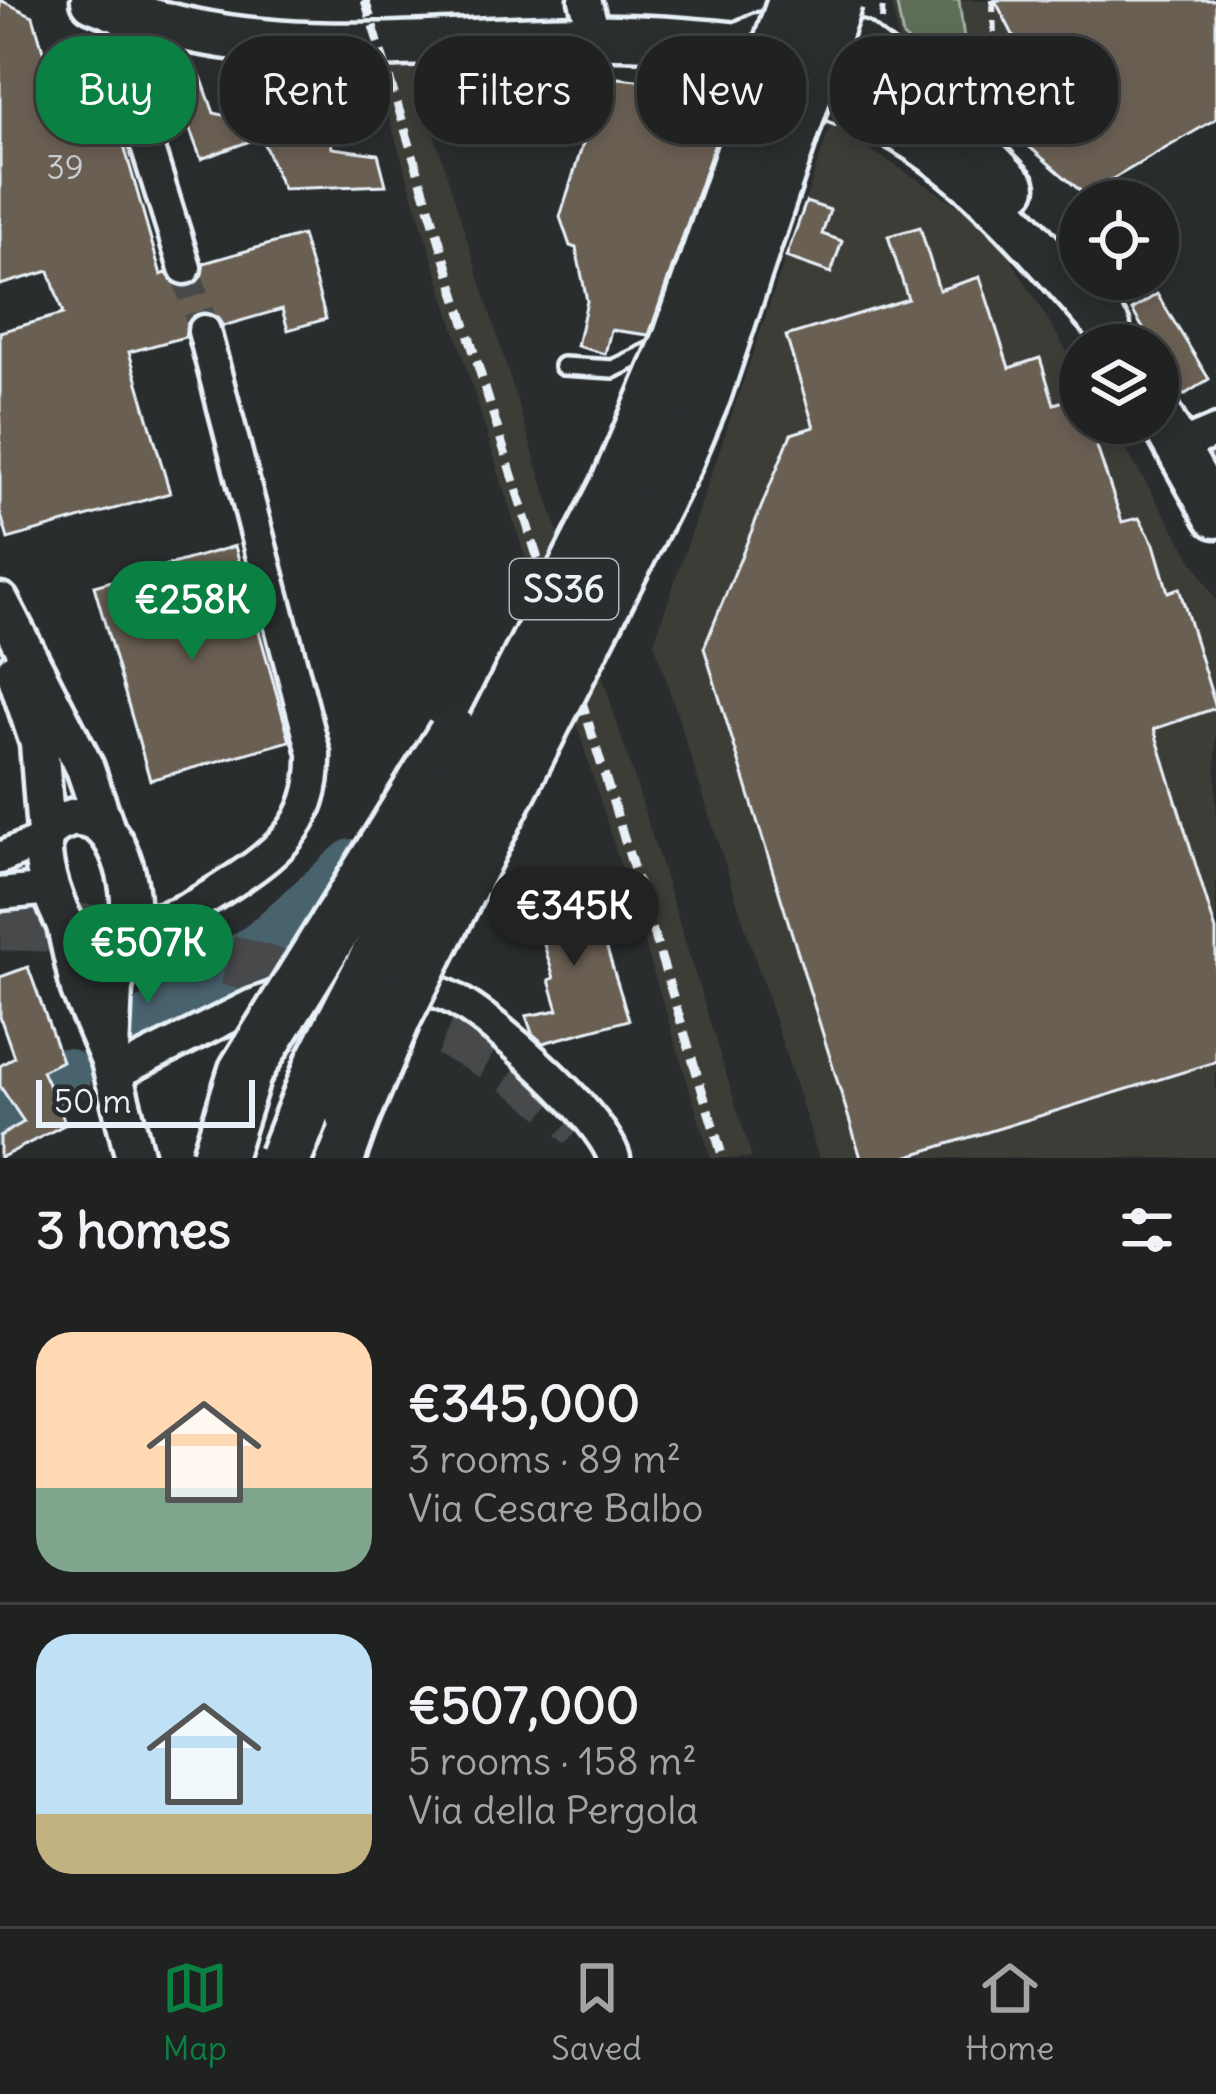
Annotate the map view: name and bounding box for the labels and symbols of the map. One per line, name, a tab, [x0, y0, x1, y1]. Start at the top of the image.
house number: 39	[46, 146, 84, 188]
road number: SS36	[510, 559, 618, 619]
pin: €258K	[108, 561, 276, 663]
pin: €345K	[490, 867, 658, 969]
pin: €507K	[64, 904, 232, 1006]
scale bar	[36, 1074, 255, 1127]

